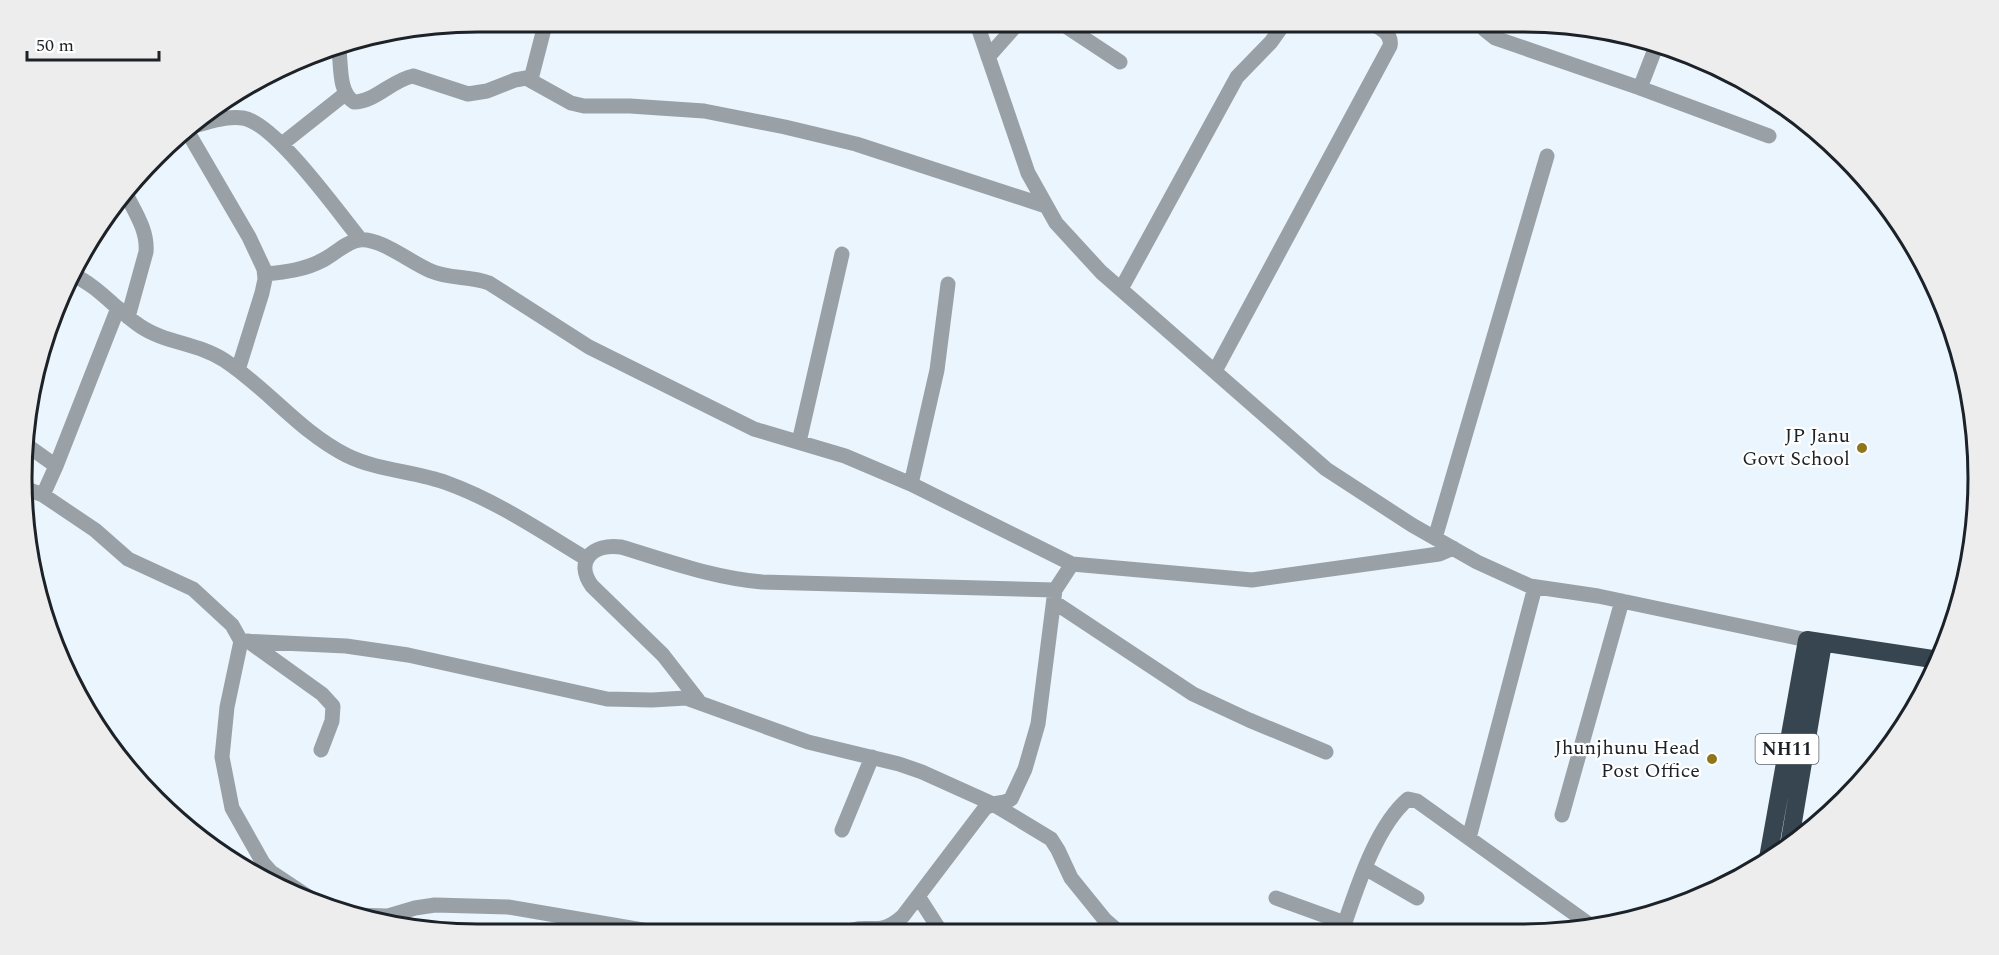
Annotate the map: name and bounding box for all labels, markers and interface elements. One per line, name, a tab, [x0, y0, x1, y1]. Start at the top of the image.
scale bar	[27, 24, 159, 62]
text: 50 m	[36, 32, 74, 59]
place label: JP Janu Govt School	[1742, 421, 1850, 474]
marker: JP Janu Govt School	[1855, 441, 1869, 455]
place label: Jhunjhunu Head Post Office	[1554, 733, 1700, 786]
road number: NH11	[1756, 734, 1818, 764]
marker: Jhunjhunu Head Post Office	[1705, 752, 1719, 766]

